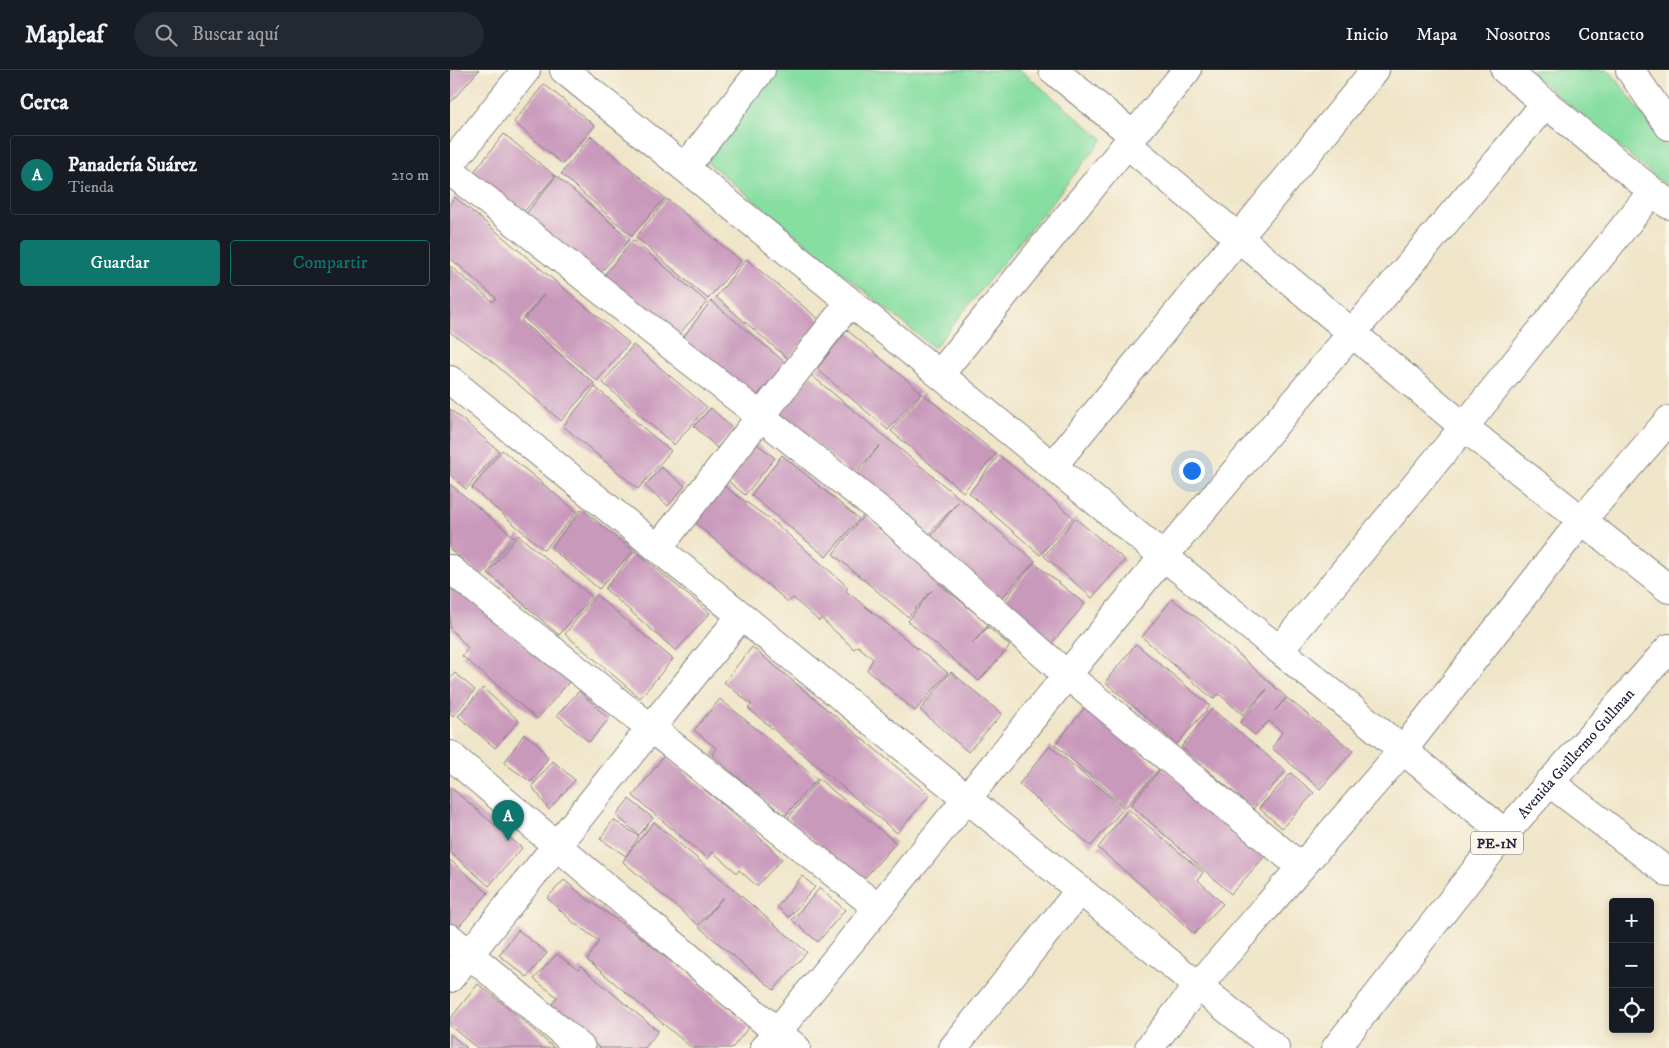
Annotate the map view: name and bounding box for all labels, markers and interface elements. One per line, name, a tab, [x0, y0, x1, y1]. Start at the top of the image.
search box	[134, 12, 484, 57]
text: Mapleaf	[25, 20, 104, 50]
icon: search	[152, 21, 180, 49]
text: Buscar aquí	[192, 23, 278, 46]
text: Inicio	[1346, 24, 1388, 46]
text: Mapa	[1416, 24, 1457, 46]
text: Nosotros	[1485, 24, 1550, 46]
text: Contacto	[1578, 24, 1644, 46]
text: Cerca	[20, 90, 68, 116]
text: Panadería Suárez	[68, 154, 197, 177]
text: A	[32, 165, 42, 185]
text: 210 m	[391, 165, 429, 185]
text: Tienda	[68, 177, 114, 197]
button: Guardar	[20, 240, 220, 286]
button: Compartir	[230, 240, 430, 286]
your location	[1179, 458, 1205, 484]
street label: Avenida Guillermo Gullman	[1513, 685, 1639, 823]
pin: A	[492, 800, 524, 841]
road number: PE-1N	[1471, 831, 1523, 854]
map controls	[1609, 898, 1654, 1033]
button: +	[1609, 898, 1654, 943]
button: −	[1609, 943, 1654, 988]
button: locate	[1609, 988, 1654, 1033]

